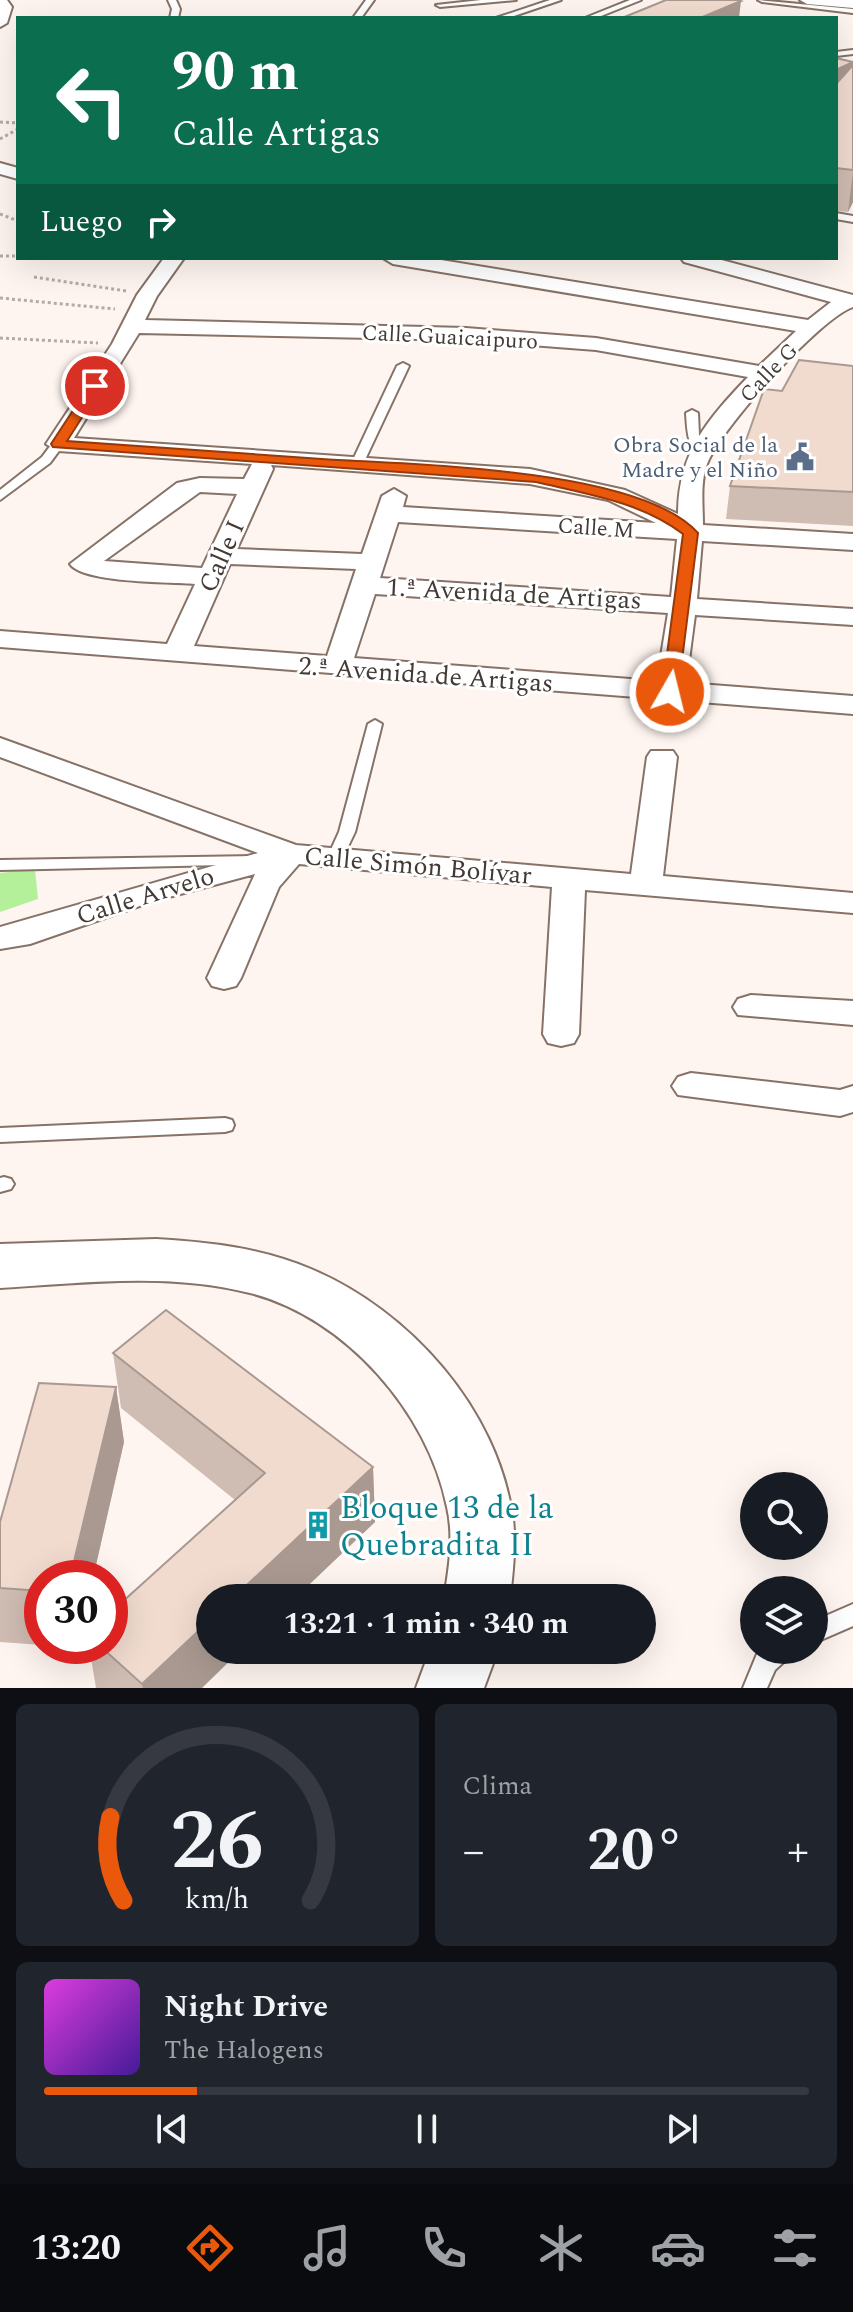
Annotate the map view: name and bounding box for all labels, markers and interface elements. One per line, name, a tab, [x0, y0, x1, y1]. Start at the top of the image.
text: 90 m	[172, 30, 299, 115]
icon: left	[40, 48, 144, 152]
text: Calle Artigas	[172, 107, 381, 162]
text: Luego	[40, 199, 123, 245]
icon: right	[139, 200, 183, 244]
street label: Calle Guaicaipuro	[361, 316, 539, 359]
street label: Calle G	[732, 335, 806, 411]
pin	[61, 352, 129, 420]
icon: arrive	[73, 364, 117, 408]
place label: Obra Social de la Madre y el Niño	[613, 429, 778, 487]
public building icon: Obra Social de la Madre y el Niño	[785, 442, 815, 472]
street label: Calle M	[556, 509, 635, 548]
street label: Calle I	[188, 514, 256, 599]
street label: 1.ª Avenida de Artigas	[385, 567, 643, 621]
street label: 2.ª Avenida de Artigas	[297, 646, 555, 704]
position arrow	[628, 650, 712, 734]
street label: Calle Simón Bolívar	[302, 836, 533, 896]
street label: Calle Arvelo	[71, 856, 219, 936]
map controls	[740, 1472, 828, 1664]
button: search	[740, 1472, 828, 1560]
place label: Bloque 13 de la Quebradita II	[340, 1484, 554, 1570]
building icon: Bloque 13 de la Quebradita II	[303, 1510, 333, 1540]
speed limit sign: 30	[24, 1560, 128, 1664]
button: layers	[740, 1576, 828, 1664]
text: 13:21 · 1 min · 340 m	[283, 1601, 569, 1647]
text: Clima	[463, 1766, 532, 1806]
text: 26	[171, 1779, 264, 1906]
text: 20°	[587, 1805, 684, 1897]
text: −	[463, 1818, 485, 1885]
text: +	[787, 1818, 809, 1885]
text: km/h	[185, 1878, 249, 1921]
text: Night Drive	[164, 1984, 328, 2030]
text: The Halogens	[164, 2030, 324, 2070]
icon: previous	[150, 2107, 194, 2151]
icon: pause	[405, 2107, 449, 2151]
icon: next	[660, 2107, 704, 2151]
icon: directions	[182, 2220, 238, 2276]
icon: music	[299, 2220, 355, 2276]
icon: phone	[416, 2220, 472, 2276]
icon: climate	[533, 2220, 589, 2276]
icon: car	[650, 2220, 706, 2276]
icon: filters	[767, 2220, 823, 2276]
text: 13:20	[30, 2221, 121, 2276]

